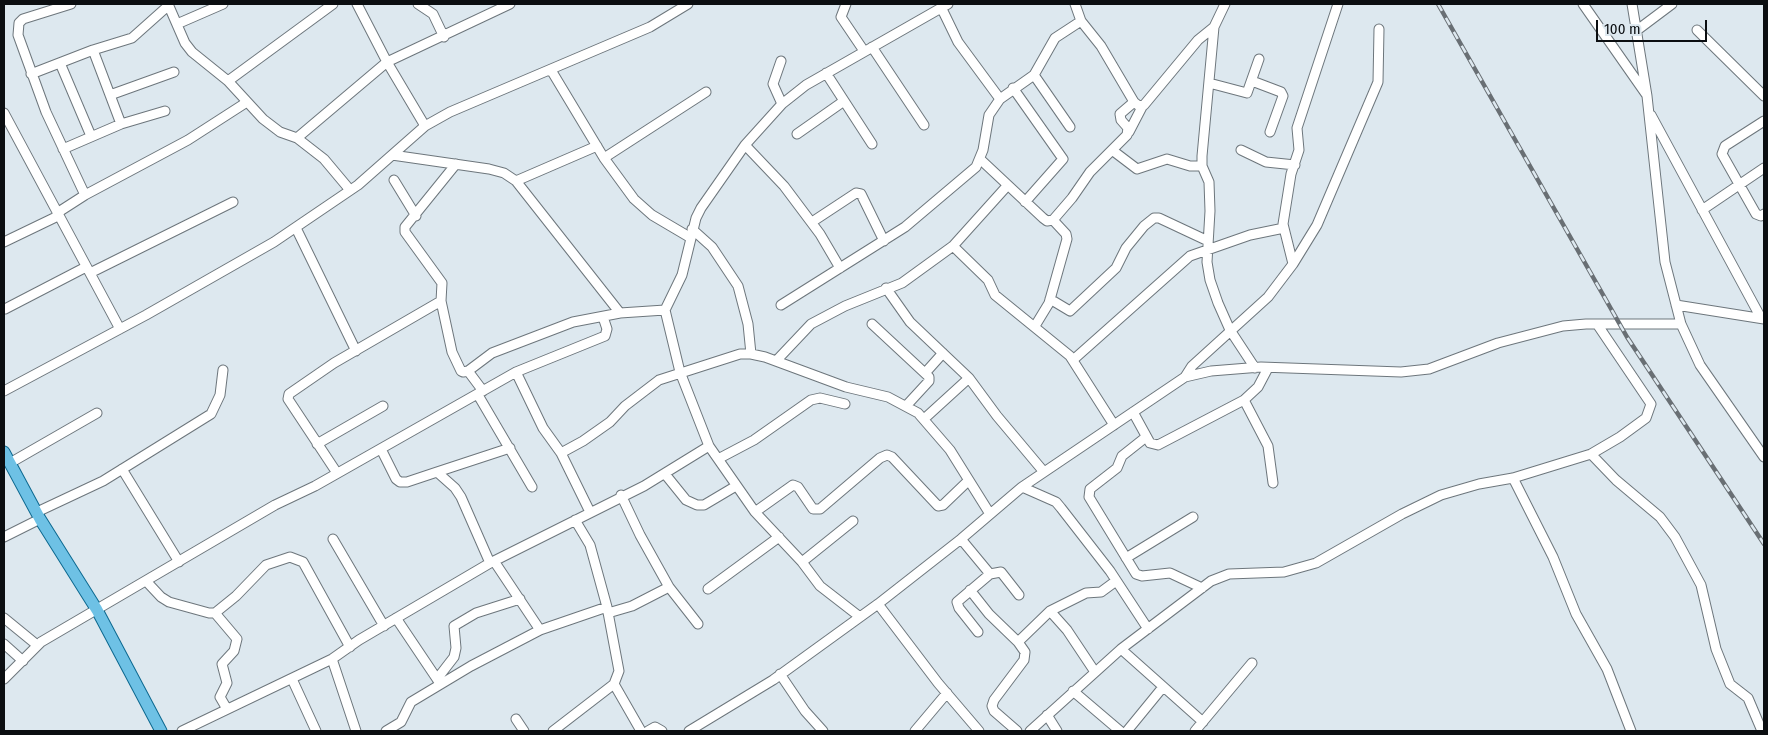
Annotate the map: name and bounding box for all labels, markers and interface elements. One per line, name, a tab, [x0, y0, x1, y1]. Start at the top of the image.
scale bar	[1598, 10, 1709, 42]
text: 100 m	[1604, 20, 1641, 38]

